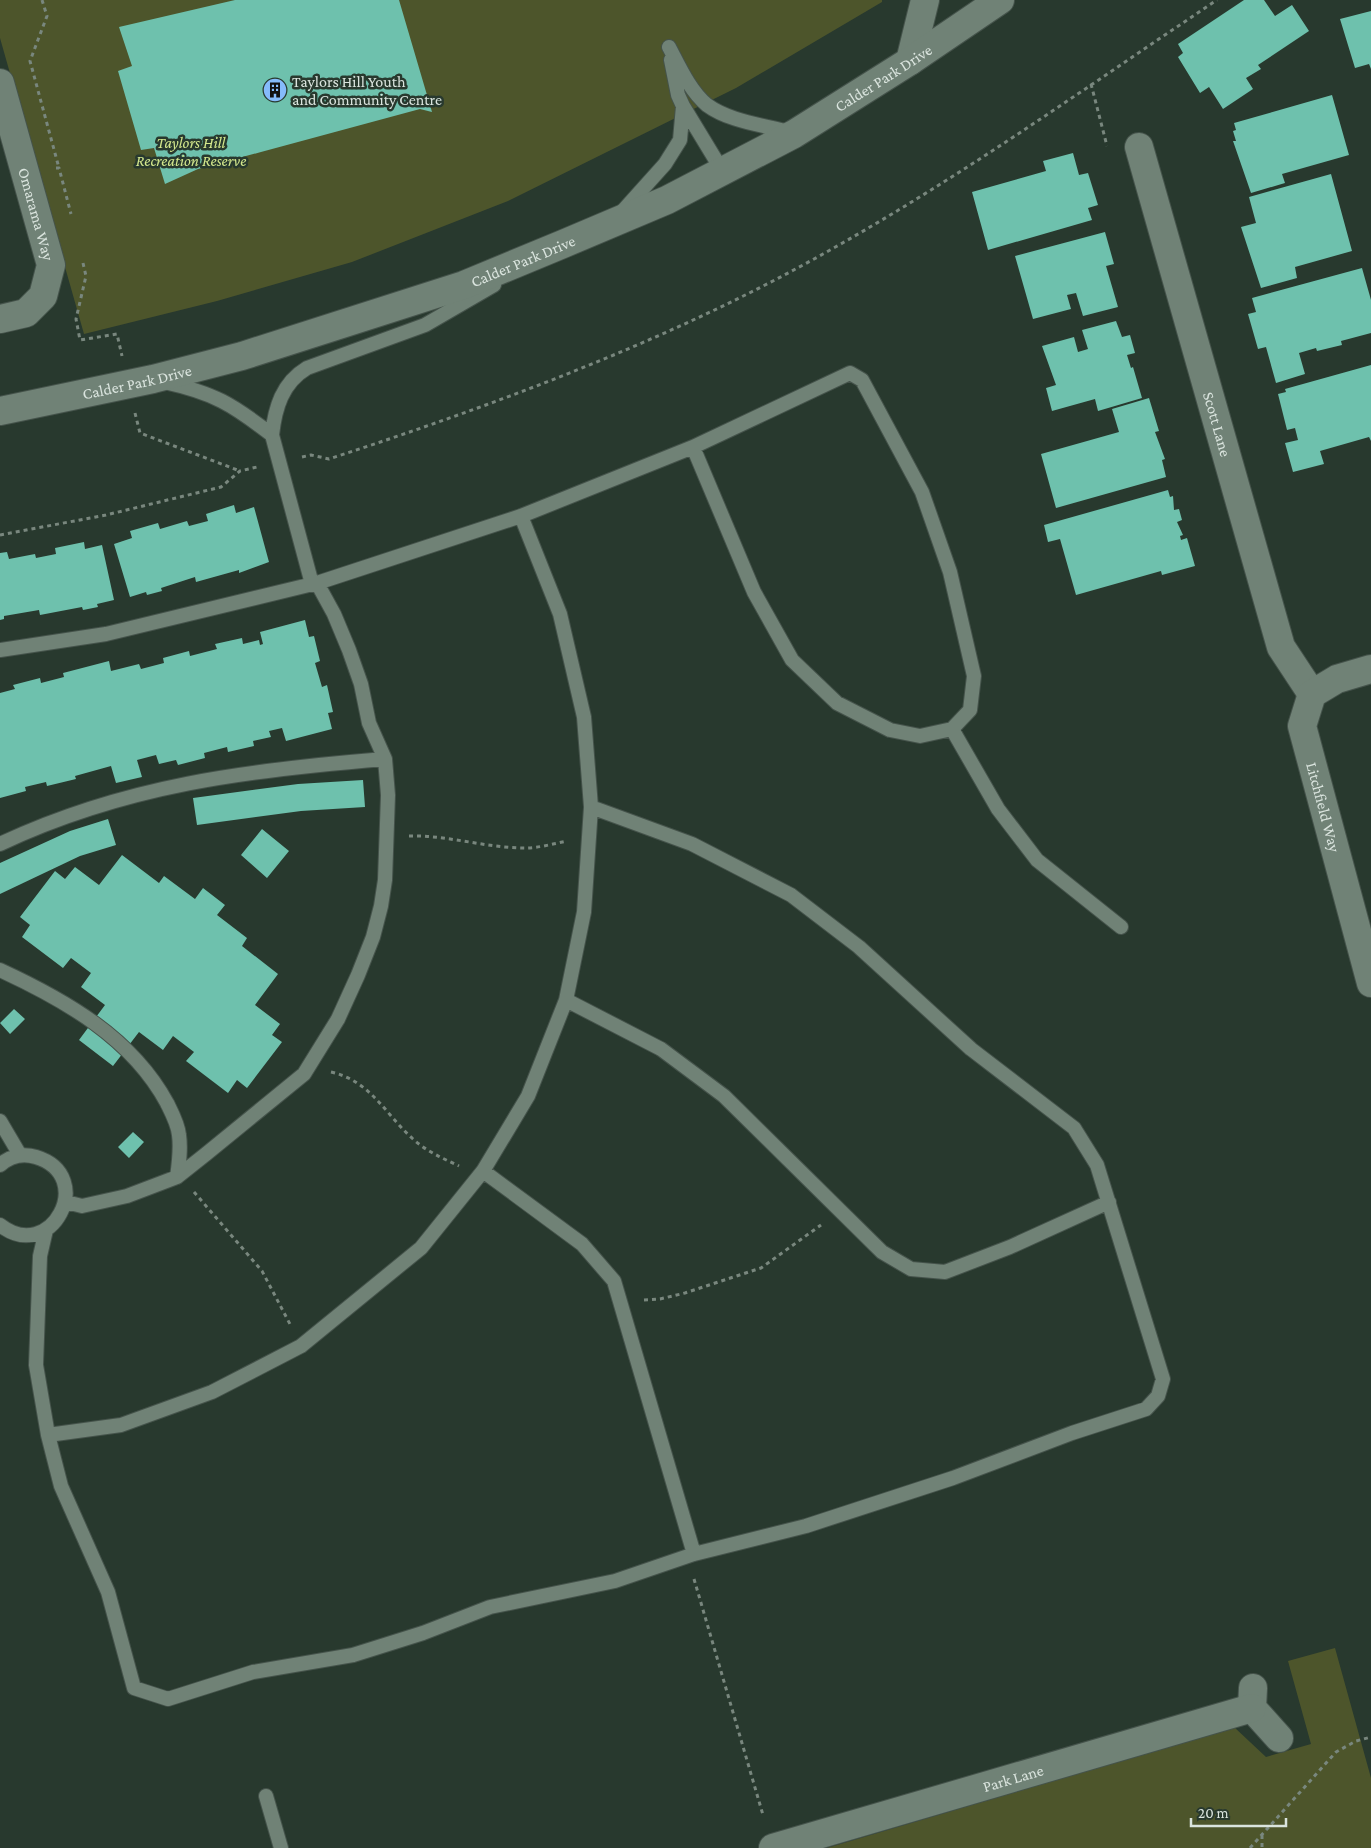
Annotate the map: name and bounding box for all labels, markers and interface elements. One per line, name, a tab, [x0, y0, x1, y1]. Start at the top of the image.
street label: Calder Park Drive	[832, 41, 935, 115]
place label: Taylors Hill Youth and Community Centre	[292, 73, 442, 109]
building icon: Taylors Hill Youth and Community Centre	[262, 77, 288, 103]
park label: Taylors Hill Recreation Reserve	[136, 134, 246, 169]
street label: Omarama Way	[15, 166, 57, 263]
street label: Calder Park Drive	[468, 232, 578, 290]
street label: Calder Park Drive	[81, 361, 193, 403]
street label: Scott Lane	[1200, 390, 1234, 459]
street label: Litchfield Way	[1303, 760, 1344, 855]
street label: Park Lane	[981, 1761, 1045, 1795]
scale bar	[1191, 1796, 1286, 1828]
text: 20 m	[1198, 1805, 1229, 1821]

